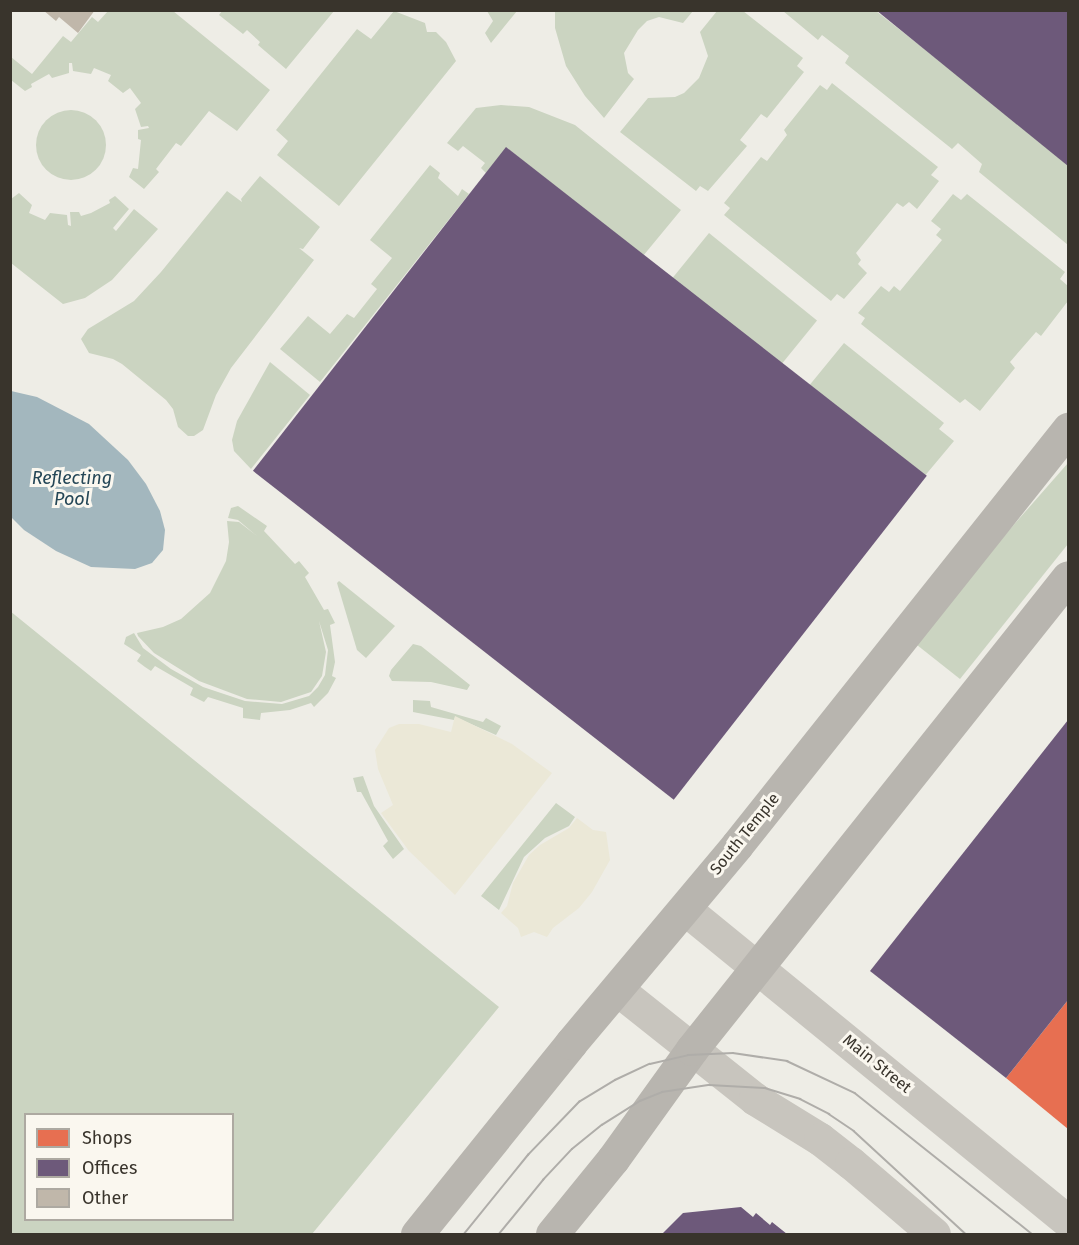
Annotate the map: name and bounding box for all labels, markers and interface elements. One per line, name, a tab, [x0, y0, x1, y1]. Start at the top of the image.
water label: Reflecting Pool	[32, 468, 112, 510]
street label: South Temple	[706, 789, 784, 879]
street label: Main Street	[839, 1031, 915, 1097]
legend	[24, 1113, 234, 1221]
text: Shops	[82, 1127, 132, 1149]
text: Offices	[82, 1157, 137, 1179]
text: Other	[82, 1187, 128, 1209]

